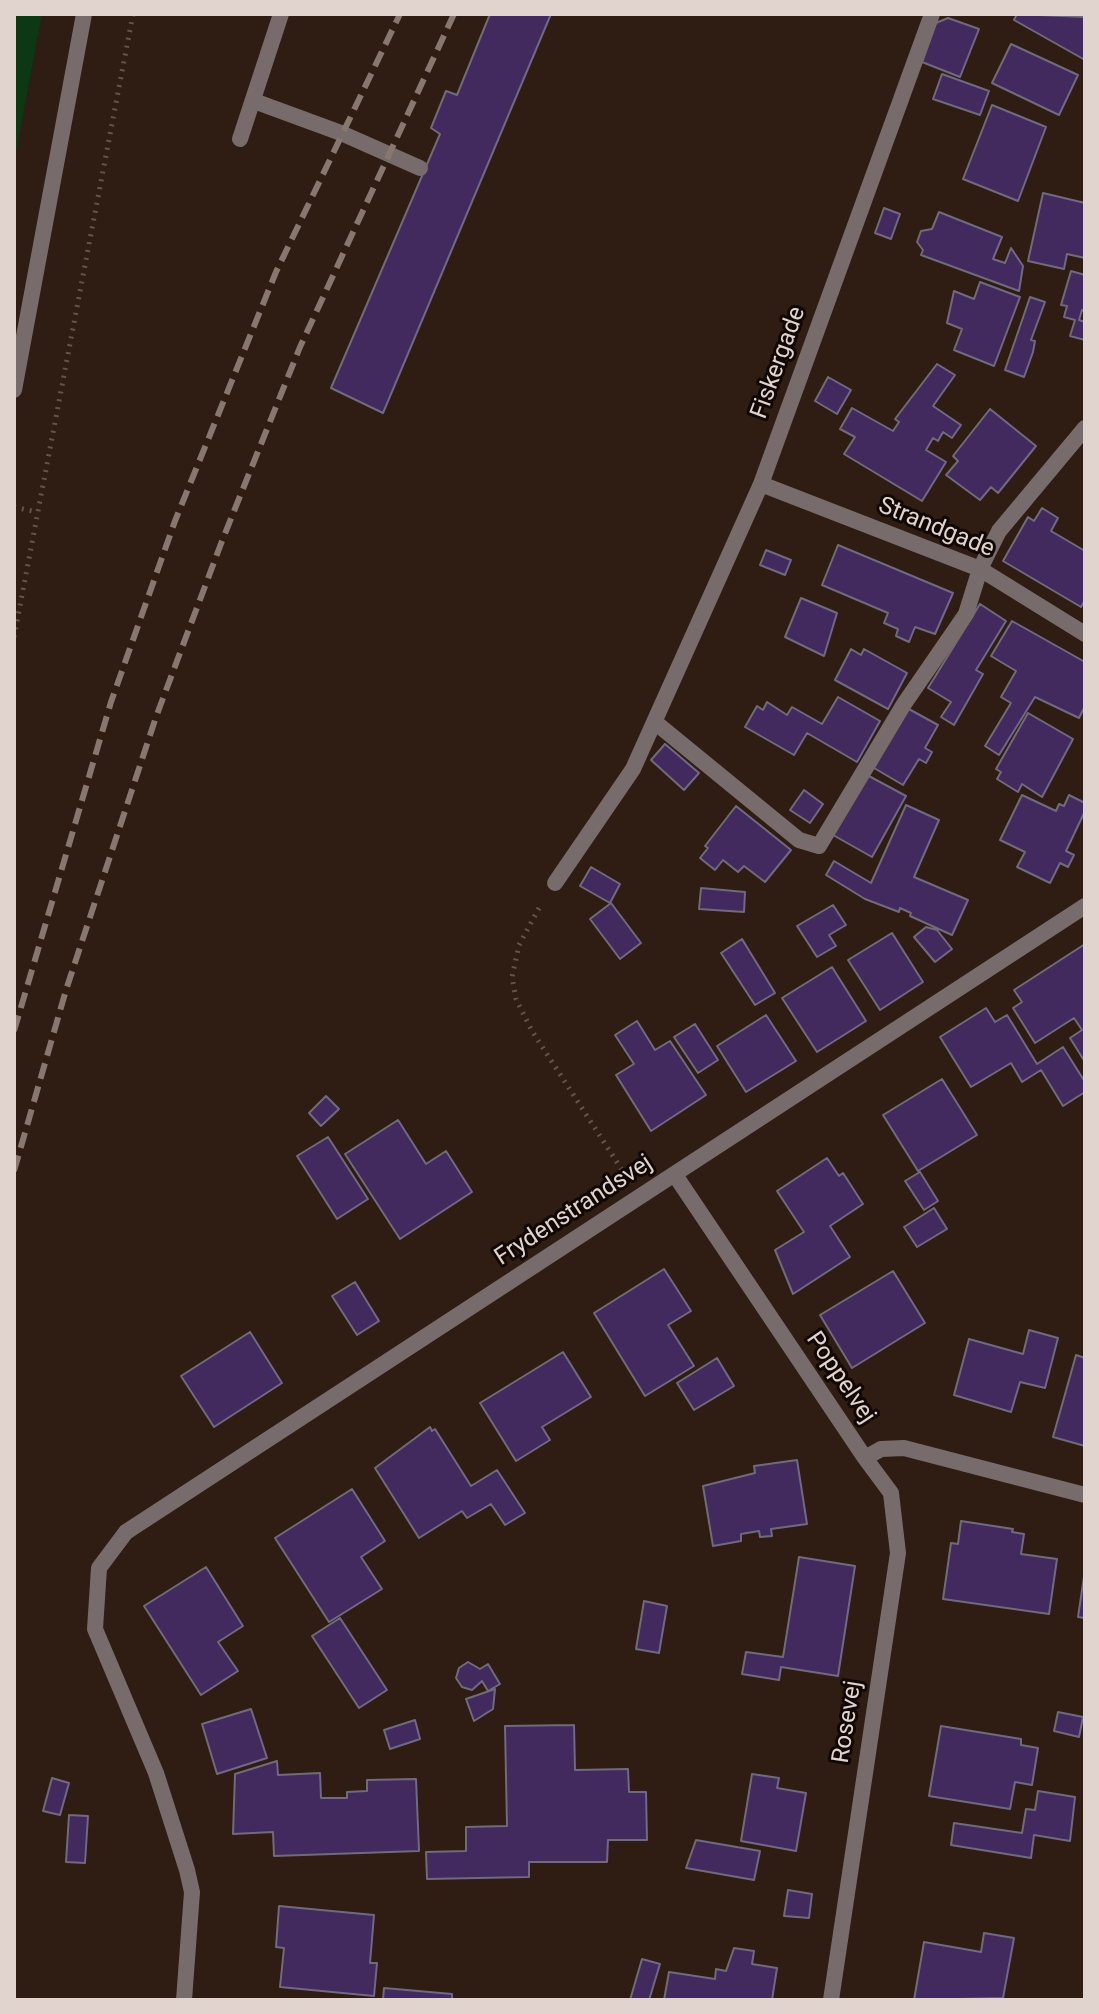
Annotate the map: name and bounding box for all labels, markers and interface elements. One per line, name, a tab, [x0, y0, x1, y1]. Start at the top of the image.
street label: Fiskergade	[745, 303, 813, 423]
street label: Strandgade	[874, 492, 998, 564]
street label: Frydenstrandsvej	[490, 1149, 658, 1273]
street label: Poppelvej	[799, 1327, 881, 1429]
street label: Rosevej	[827, 1679, 869, 1765]

